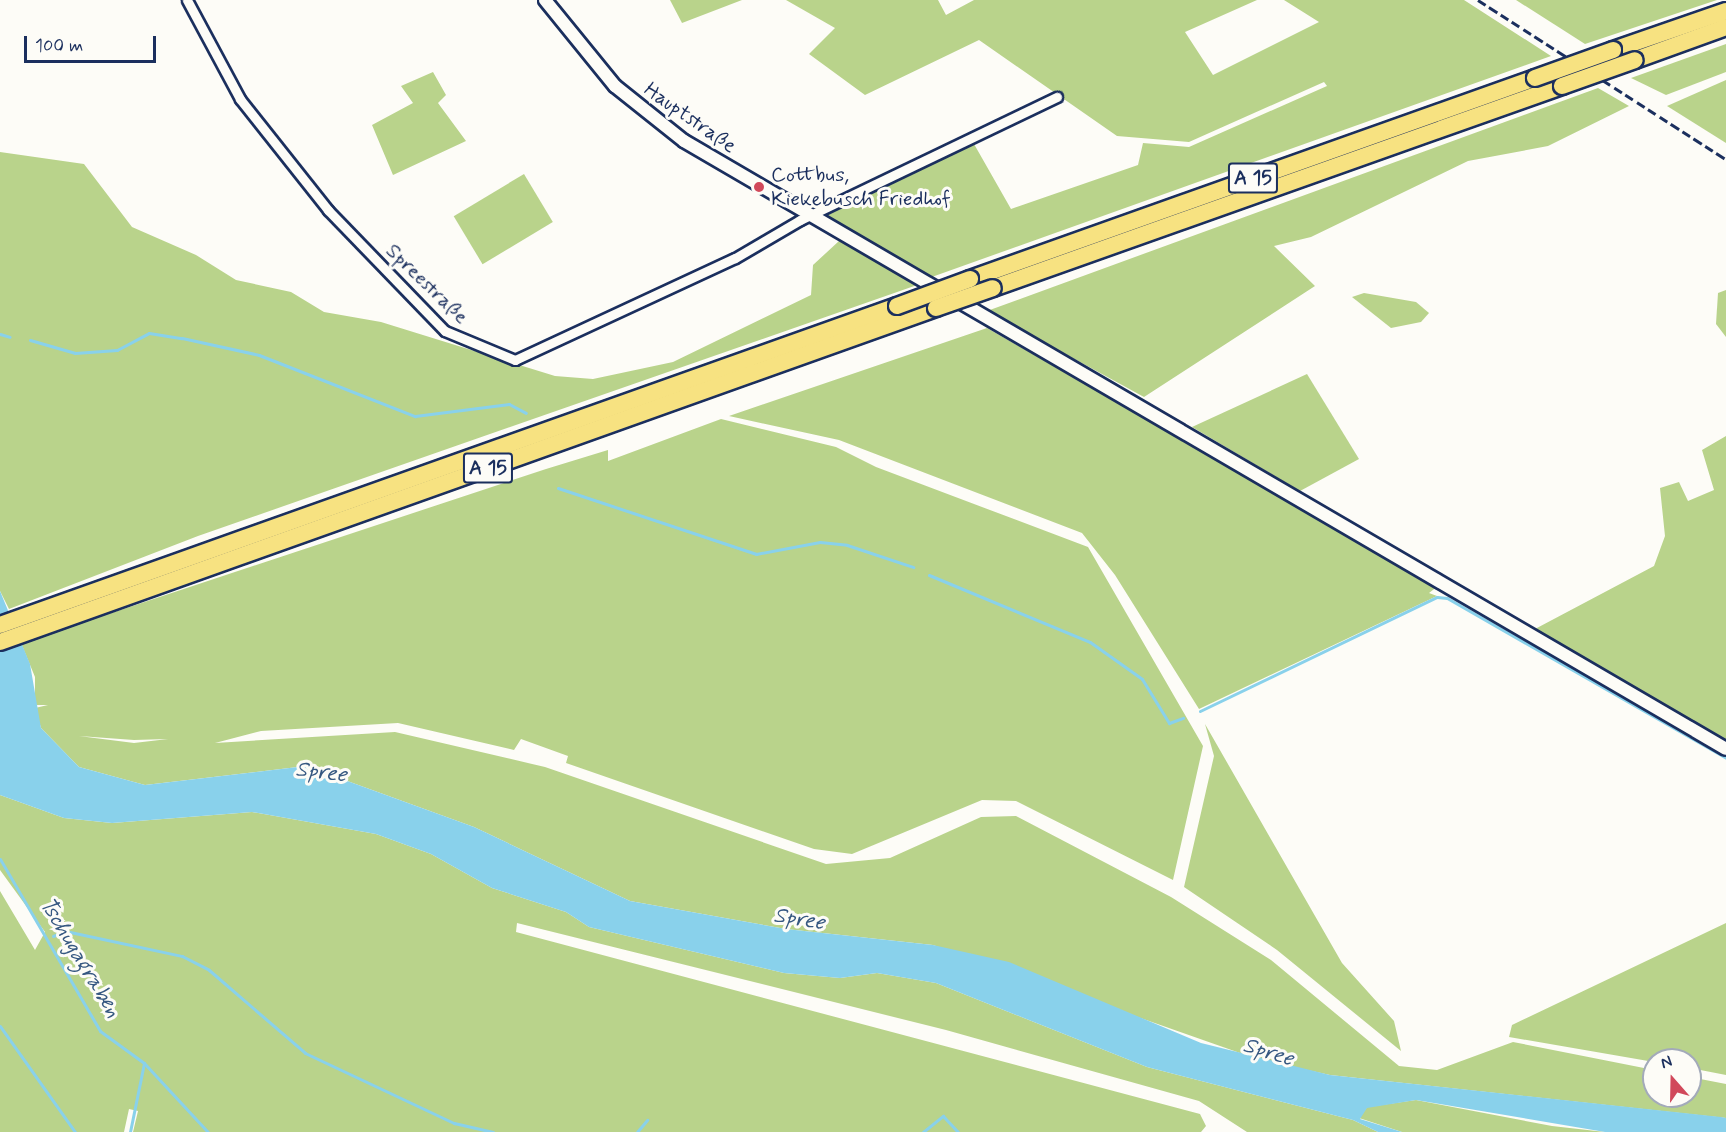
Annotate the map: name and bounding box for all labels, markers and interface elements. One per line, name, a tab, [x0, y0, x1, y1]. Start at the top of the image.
scale bar	[27, 24, 159, 62]
text: 100 m	[35, 34, 83, 58]
street label: Hauptstraße	[639, 77, 741, 159]
road number: A 15	[1228, 161, 1278, 195]
place label: Cottbus, Kiekebusch Friedhof	[771, 162, 951, 212]
marker: Cottbus, Kiekebusch Friedhof	[752, 180, 766, 194]
street label: Spreestraße	[380, 238, 474, 330]
road number: A 15	[462, 451, 514, 485]
water label: Spree	[294, 757, 348, 789]
water label: Tschugagraben	[33, 893, 125, 1023]
water label: Spree	[772, 903, 826, 937]
water label: Spree	[1240, 1033, 1296, 1073]
north arrow	[1642, 1048, 1702, 1108]
text: N	[1658, 1051, 1675, 1074]

